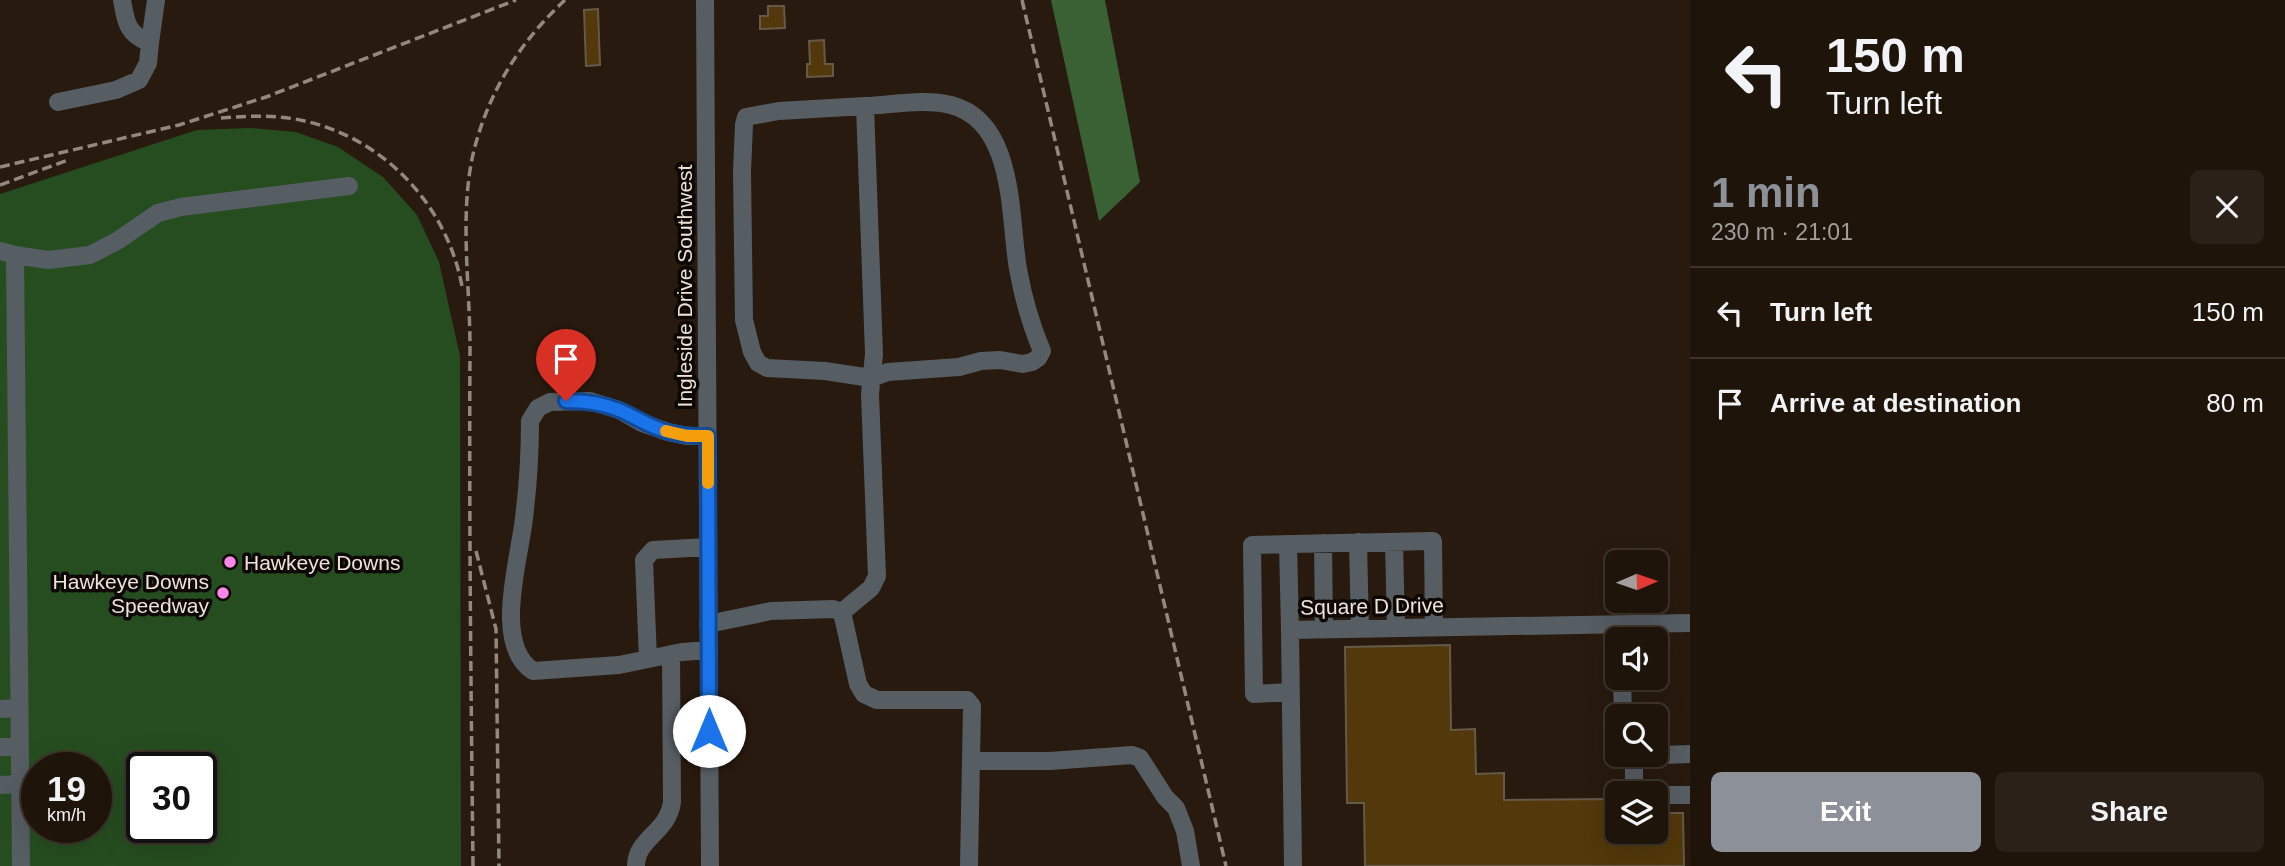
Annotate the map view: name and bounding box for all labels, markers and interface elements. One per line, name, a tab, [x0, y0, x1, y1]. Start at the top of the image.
icon: left	[1711, 28, 1802, 119]
text: 150 m	[1826, 28, 1965, 82]
text: Turn left	[1826, 85, 1942, 121]
street label: Ingleside Drive Southwest	[673, 164, 696, 407]
text: 1 min	[1711, 169, 1821, 216]
button: close	[2190, 170, 2264, 244]
text: 230 m · 21:01	[1711, 219, 1853, 245]
icon: left	[1711, 294, 1749, 332]
text: Turn left	[1770, 297, 1872, 327]
text: 150 m	[2192, 297, 2264, 327]
pin	[536, 329, 596, 401]
icon: arrive	[547, 340, 585, 378]
icon: arrive	[1711, 385, 1749, 423]
text: Arrive at destination	[1770, 388, 2021, 418]
text: 80 m	[2206, 388, 2264, 418]
north arrow	[1605, 550, 1668, 612]
map controls	[1605, 550, 1668, 844]
place label: Hawkeye Downs	[244, 551, 400, 574]
marker: Hawkeye Downs	[222, 554, 238, 570]
place label: Hawkeye Downs Speedway	[53, 570, 209, 617]
marker: Hawkeye Downs Speedway	[215, 585, 231, 601]
street label: Square D Drive	[1300, 593, 1444, 619]
button: sound	[1605, 627, 1668, 690]
position arrow	[672, 694, 746, 768]
button: search	[1605, 704, 1668, 767]
speed limit sign: 30	[126, 752, 217, 843]
text: 19	[47, 769, 86, 808]
button: Exit	[1711, 772, 1981, 852]
button: Share	[1995, 772, 2264, 852]
button: layers	[1605, 781, 1668, 844]
text: km/h	[47, 805, 86, 825]

